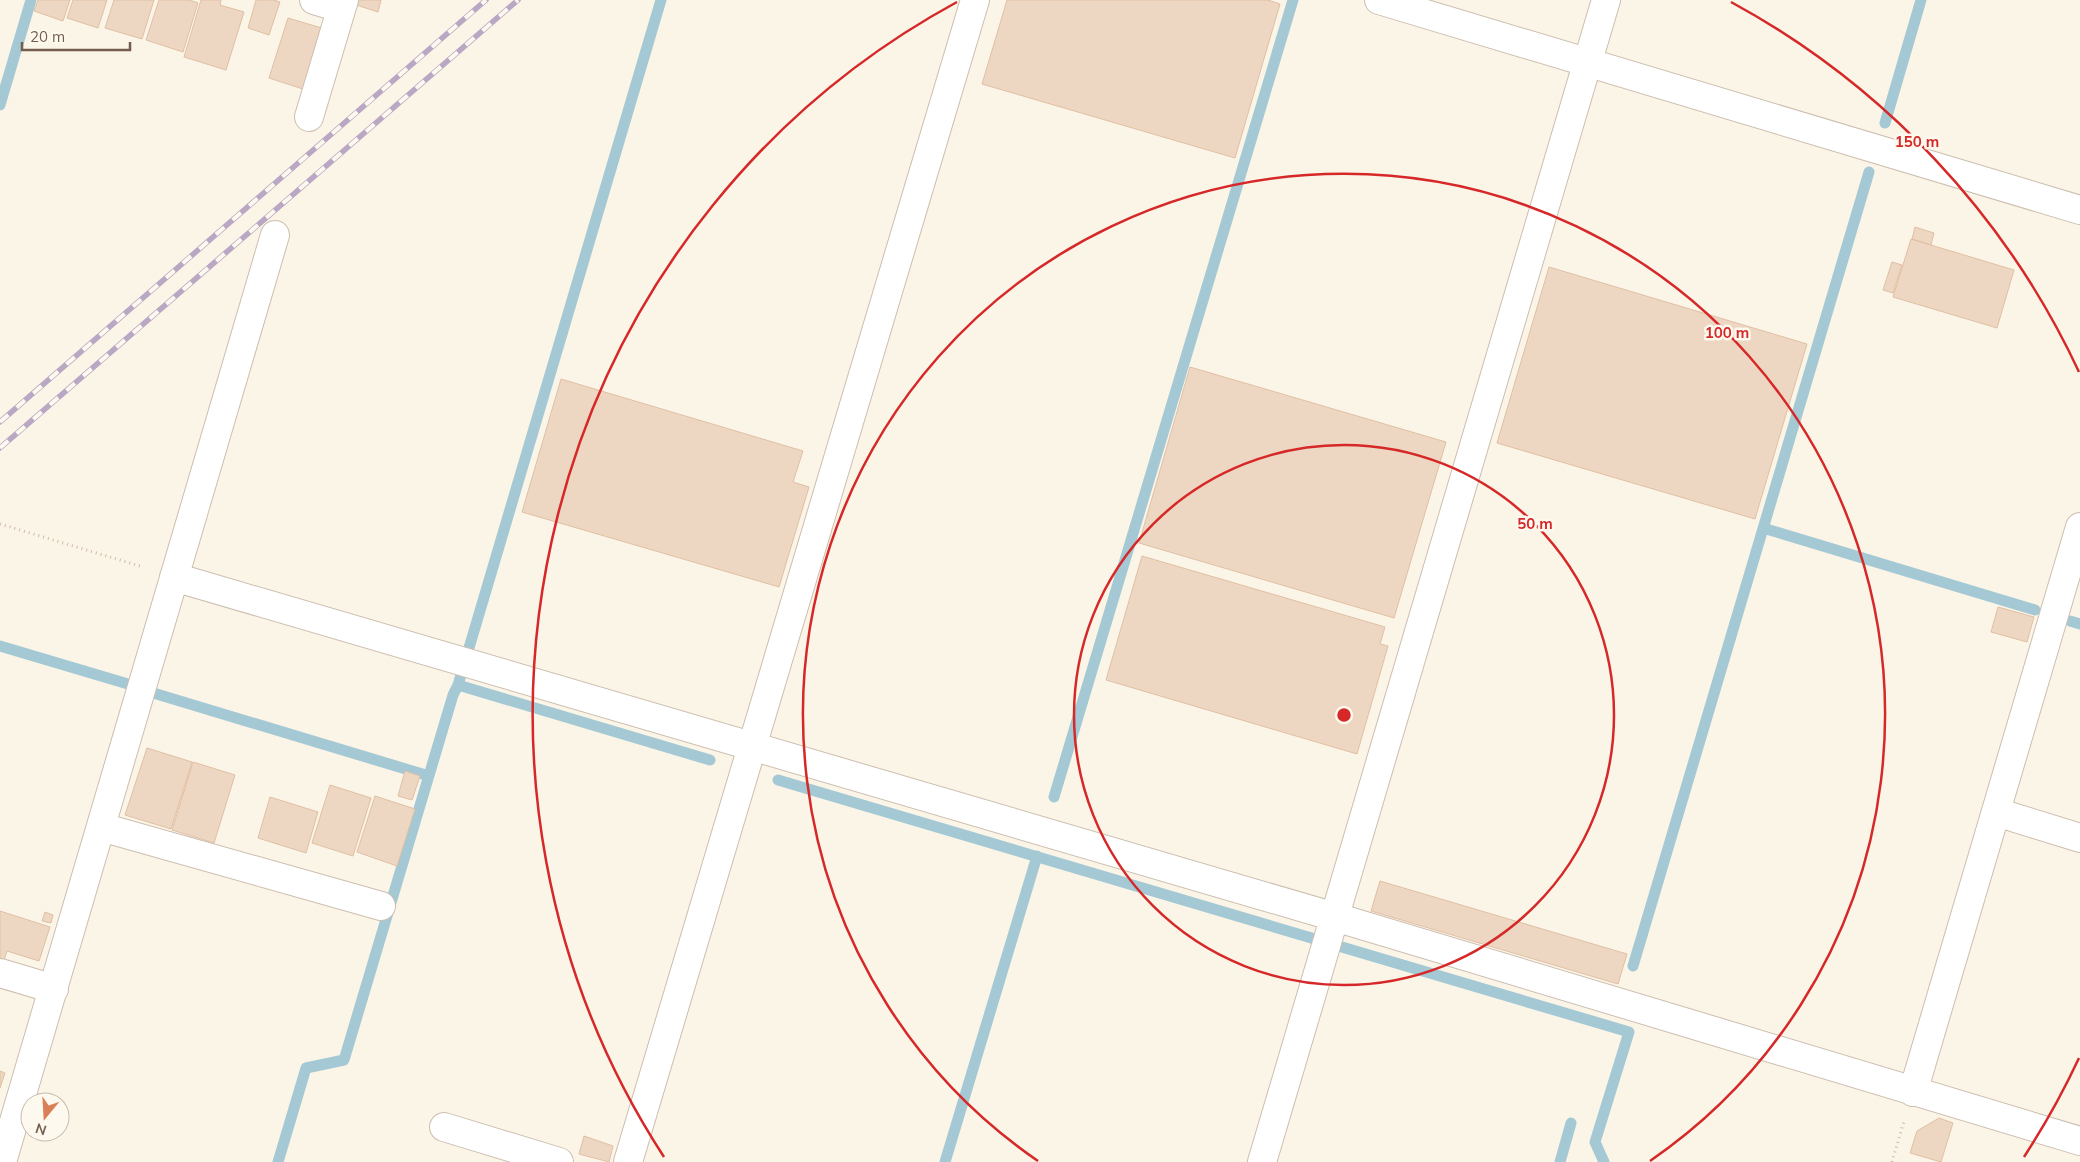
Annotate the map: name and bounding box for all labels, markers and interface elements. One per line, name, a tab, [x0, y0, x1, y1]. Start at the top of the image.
scale bar	[22, 20, 130, 52]
text: 20 m	[30, 27, 65, 46]
text: 150 m	[1895, 132, 1939, 151]
text: 100 m	[1705, 323, 1749, 342]
text: 50 m	[1517, 514, 1553, 533]
centre of rings	[1335, 706, 1353, 724]
north arrow	[20, 1092, 70, 1142]
text: N	[33, 1119, 49, 1140]

